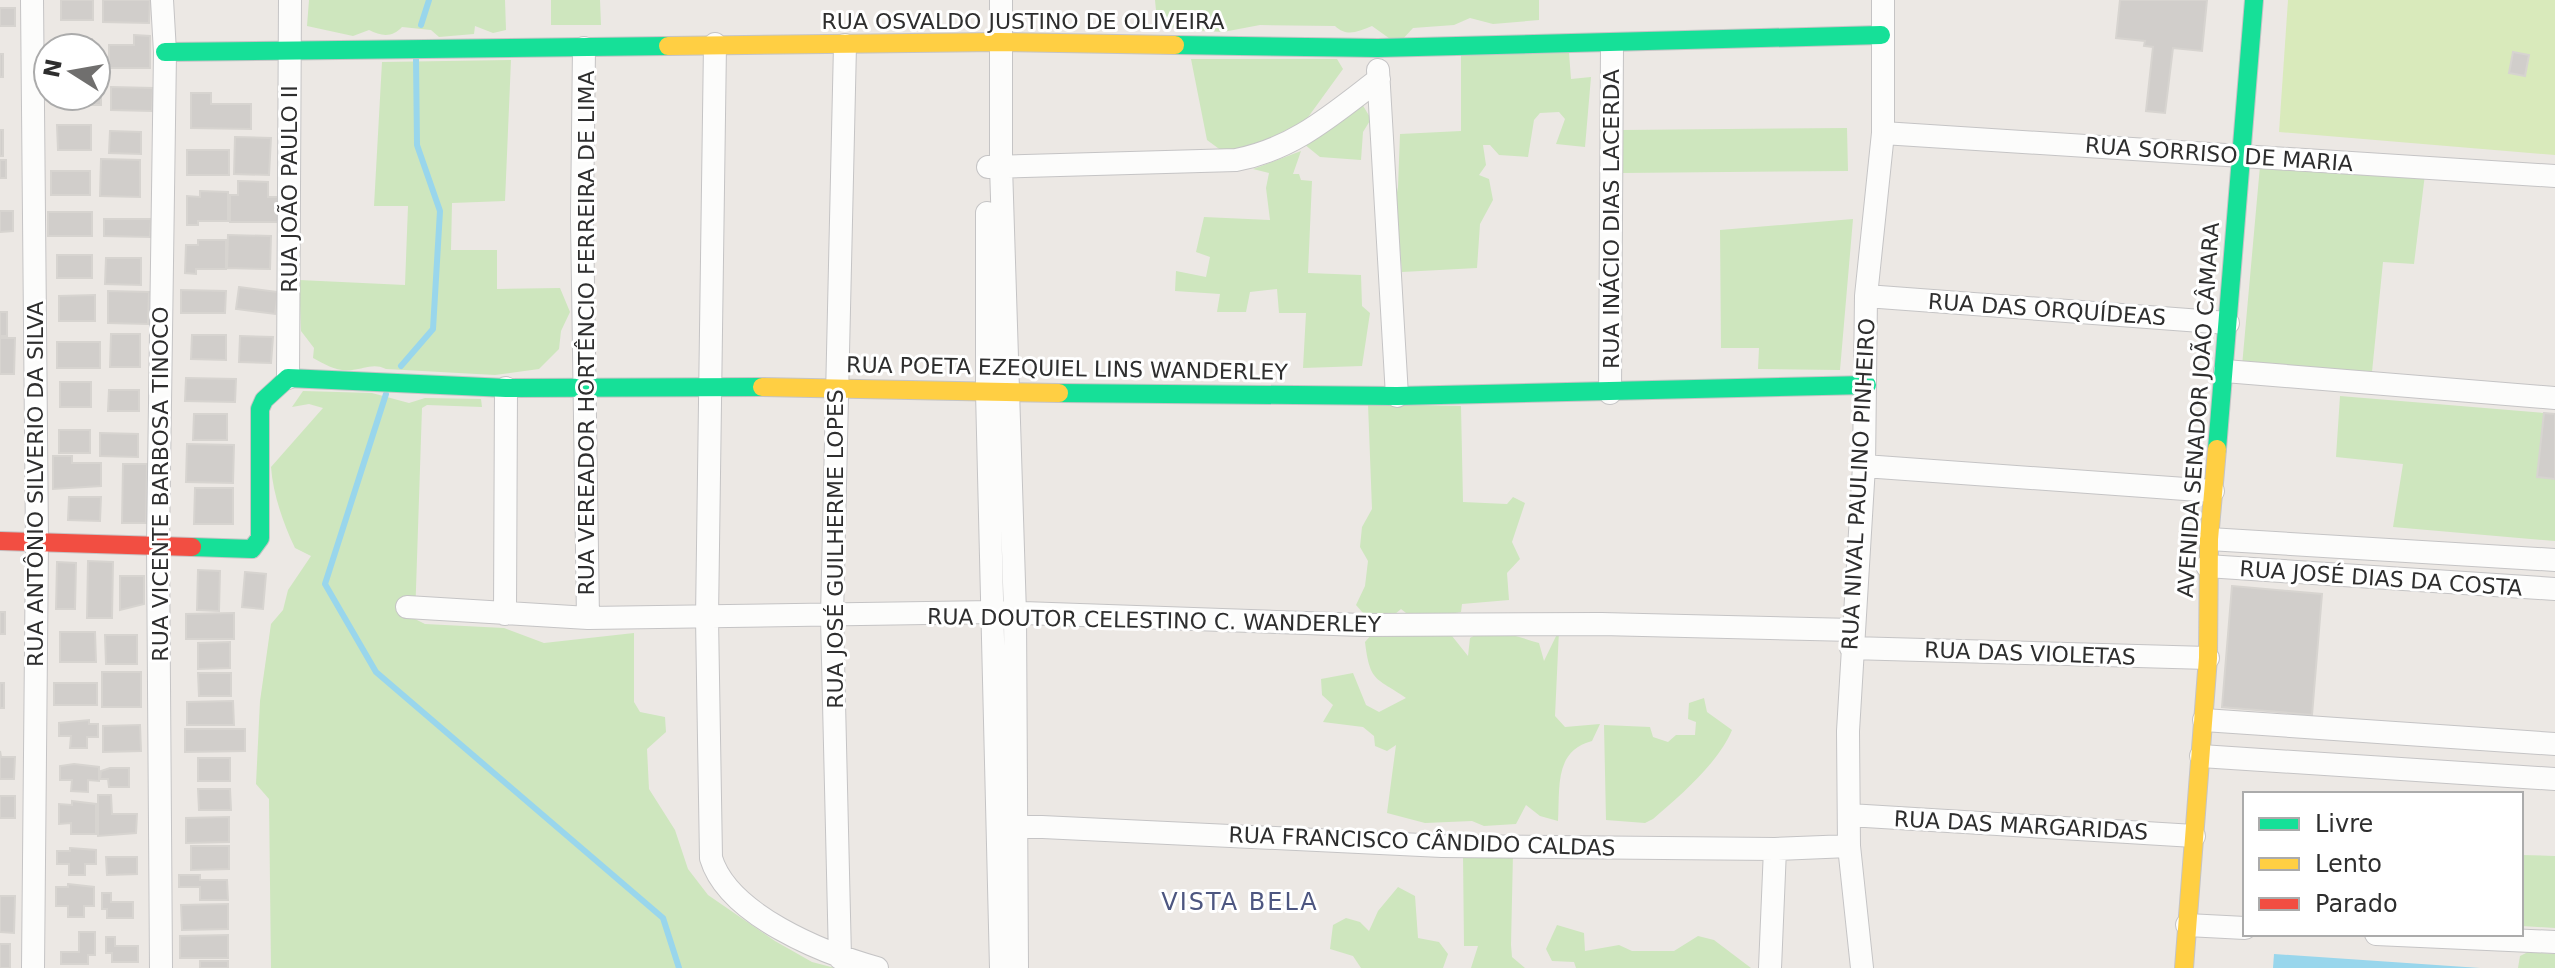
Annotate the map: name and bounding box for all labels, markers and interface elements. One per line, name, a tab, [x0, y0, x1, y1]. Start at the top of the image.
street label: RUA OSVALDO JUSTINO DE OLIVEIRA	[822, 9, 1224, 34]
north arrow	[32, 32, 112, 112]
text: N	[39, 57, 67, 80]
street label: RUA INÁCIO DIAS LACERDA	[1599, 69, 1624, 369]
street label: RUA VEREADOR HORTÊNCIO FERREIRA DE LIMA	[574, 70, 599, 596]
street label: RUA JOÃO PAULO II	[276, 85, 302, 293]
street label: RUA SORRISO DE MARIA	[2084, 133, 2354, 176]
street label: AVENIDA SENADOR JOÃO CÂMARA	[2172, 221, 2224, 599]
street label: RUA DAS ORQUÍDEAS	[1927, 289, 2167, 330]
street label: RUA ANTÔNIO SILVERIO DA SILVA	[23, 301, 48, 667]
street label: RUA VICENTE BARBOSA TINOCO	[148, 306, 173, 662]
street label: RUA NIVAL PAULINO PINHEIRO	[1837, 317, 1880, 651]
street label: RUA POETA EZEQUIEL LINS WANDERLEY	[846, 352, 1289, 385]
street label: RUA JOSÉ GUILHERME LOPES	[823, 389, 848, 709]
street label: RUA JOSÉ DIAS DA COSTA	[2239, 556, 2523, 601]
street label: RUA DOUTOR CELESTINO C. WANDERLEY	[927, 604, 1382, 637]
street label: RUA DAS VIOLETAS	[1924, 637, 2136, 670]
legend	[2243, 792, 2523, 936]
street label: RUA DAS MARGARIDAS	[1893, 806, 2149, 845]
text: Livre	[2315, 810, 2373, 838]
street label: RUA FRANCISCO CÂNDIDO CALDAS	[1228, 822, 1616, 861]
text: Lento	[2315, 850, 2382, 878]
district label: VISTA BELA	[1161, 888, 1319, 916]
text: Parado	[2315, 890, 2398, 918]

